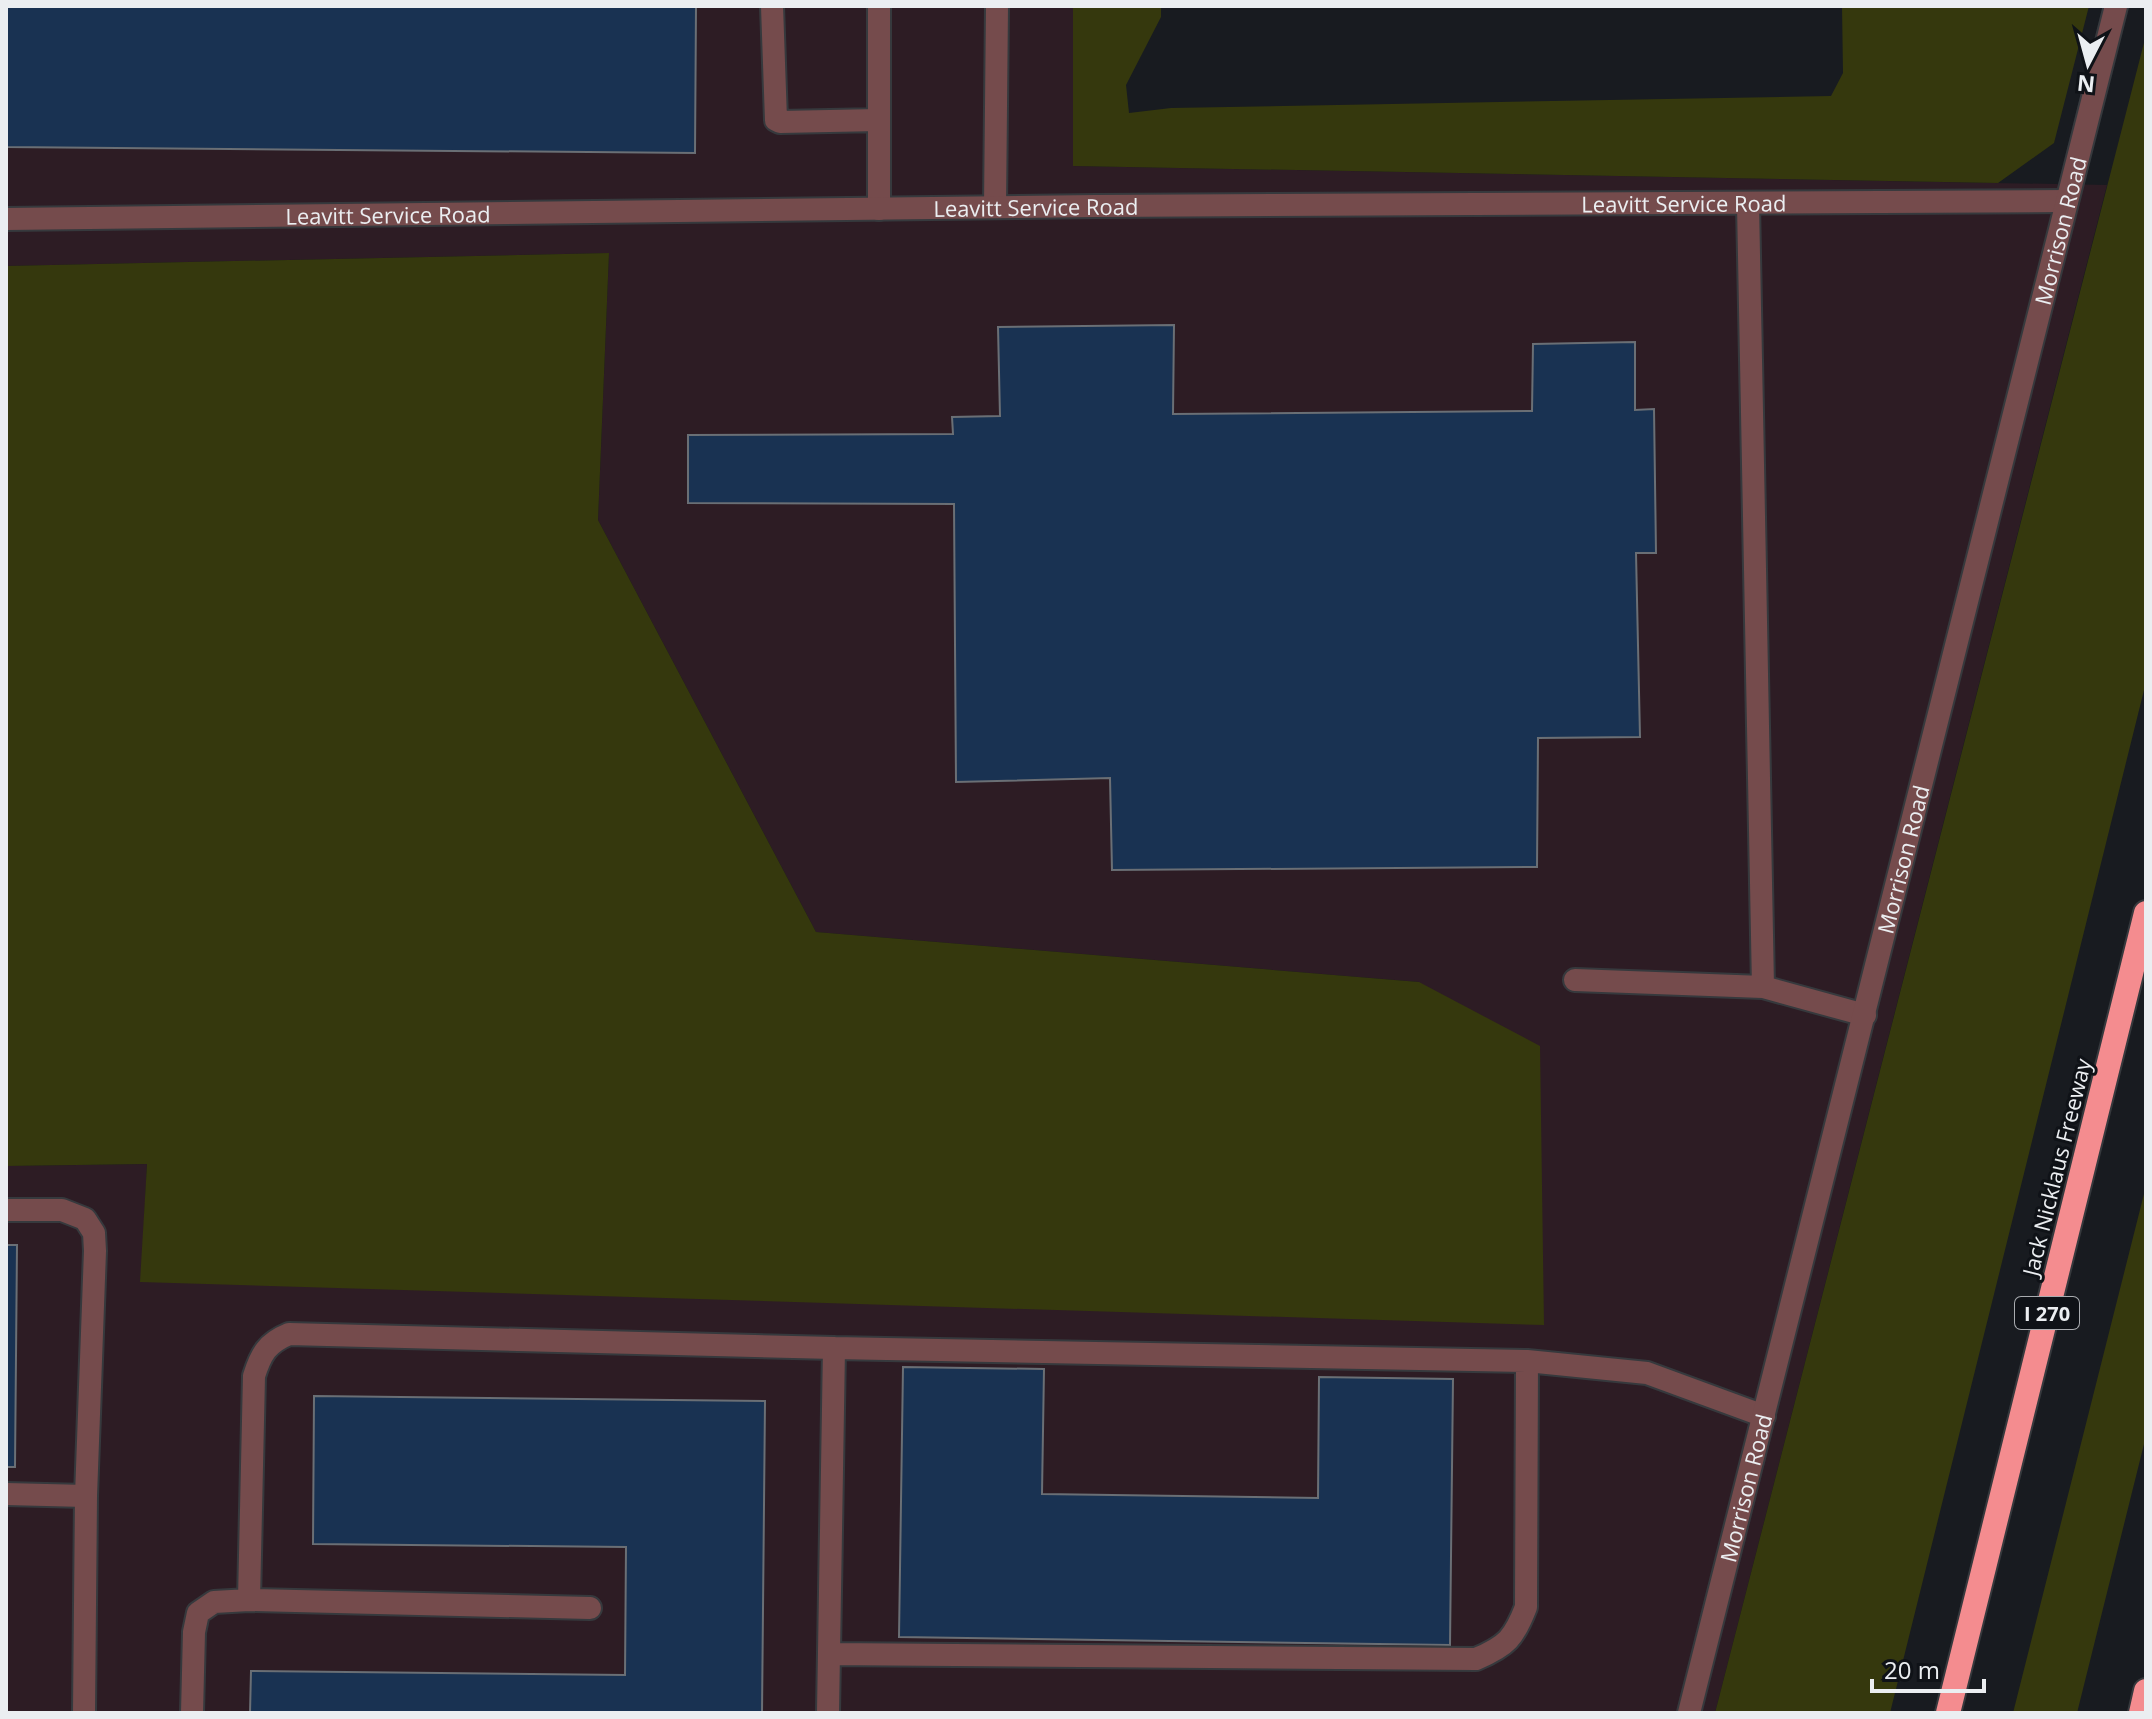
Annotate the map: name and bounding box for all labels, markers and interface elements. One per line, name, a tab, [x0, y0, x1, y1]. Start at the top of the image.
north arrow	[2048, 24, 2128, 104]
text: N	[2075, 69, 2096, 101]
street label: Morrison Road	[2027, 153, 2093, 308]
street label: Leavitt Service Road	[1581, 187, 1787, 219]
street label: Leavitt Service Road	[933, 191, 1139, 223]
street label: Leavitt Service Road	[285, 198, 491, 231]
street label: Morrison Road	[1870, 782, 1936, 937]
street label: Jack Nicklaus Freeway	[2014, 1054, 2098, 1281]
road number: I 270	[2015, 1297, 2079, 1329]
street label: Morrison Road	[1712, 1411, 1778, 1565]
scale bar	[1872, 1643, 1984, 1693]
text: 20 m	[1884, 1653, 1940, 1686]

